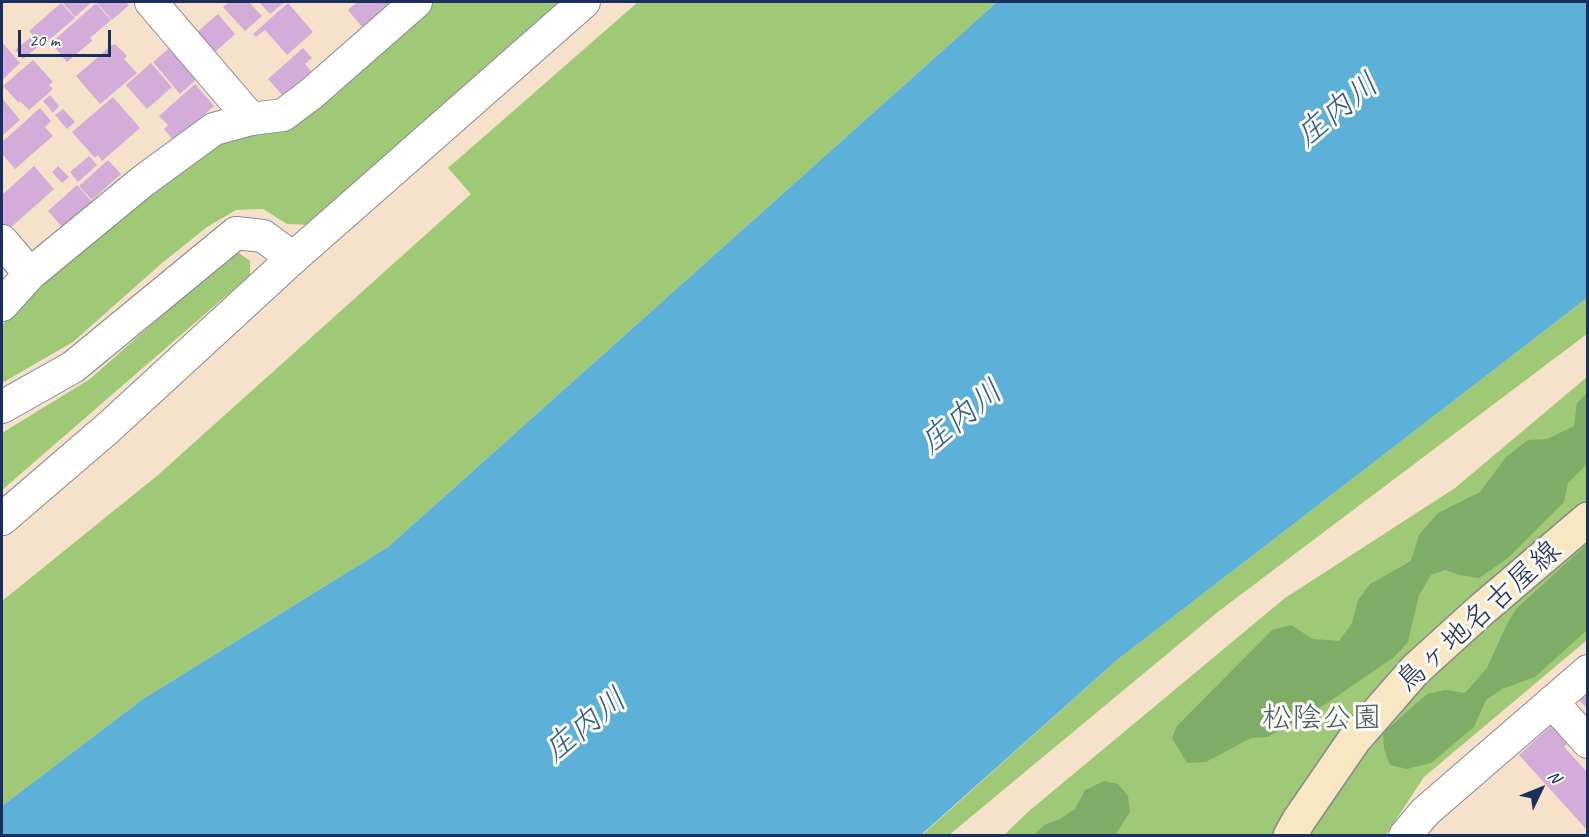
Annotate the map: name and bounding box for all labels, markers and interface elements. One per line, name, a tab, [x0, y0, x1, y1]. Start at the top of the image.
scale bar	[21, 18, 114, 56]
text: 20 m	[29, 29, 60, 51]
water label: 庄内川	[1289, 66, 1387, 156]
water label: 庄内川	[913, 373, 1011, 463]
street label: 鳥ヶ地名古屋線	[1389, 533, 1569, 701]
water label: 庄内川	[537, 681, 635, 771]
park label: 松陰公園	[1262, 701, 1382, 737]
north arrow	[1511, 759, 1571, 819]
text: N	[1543, 766, 1565, 787]

